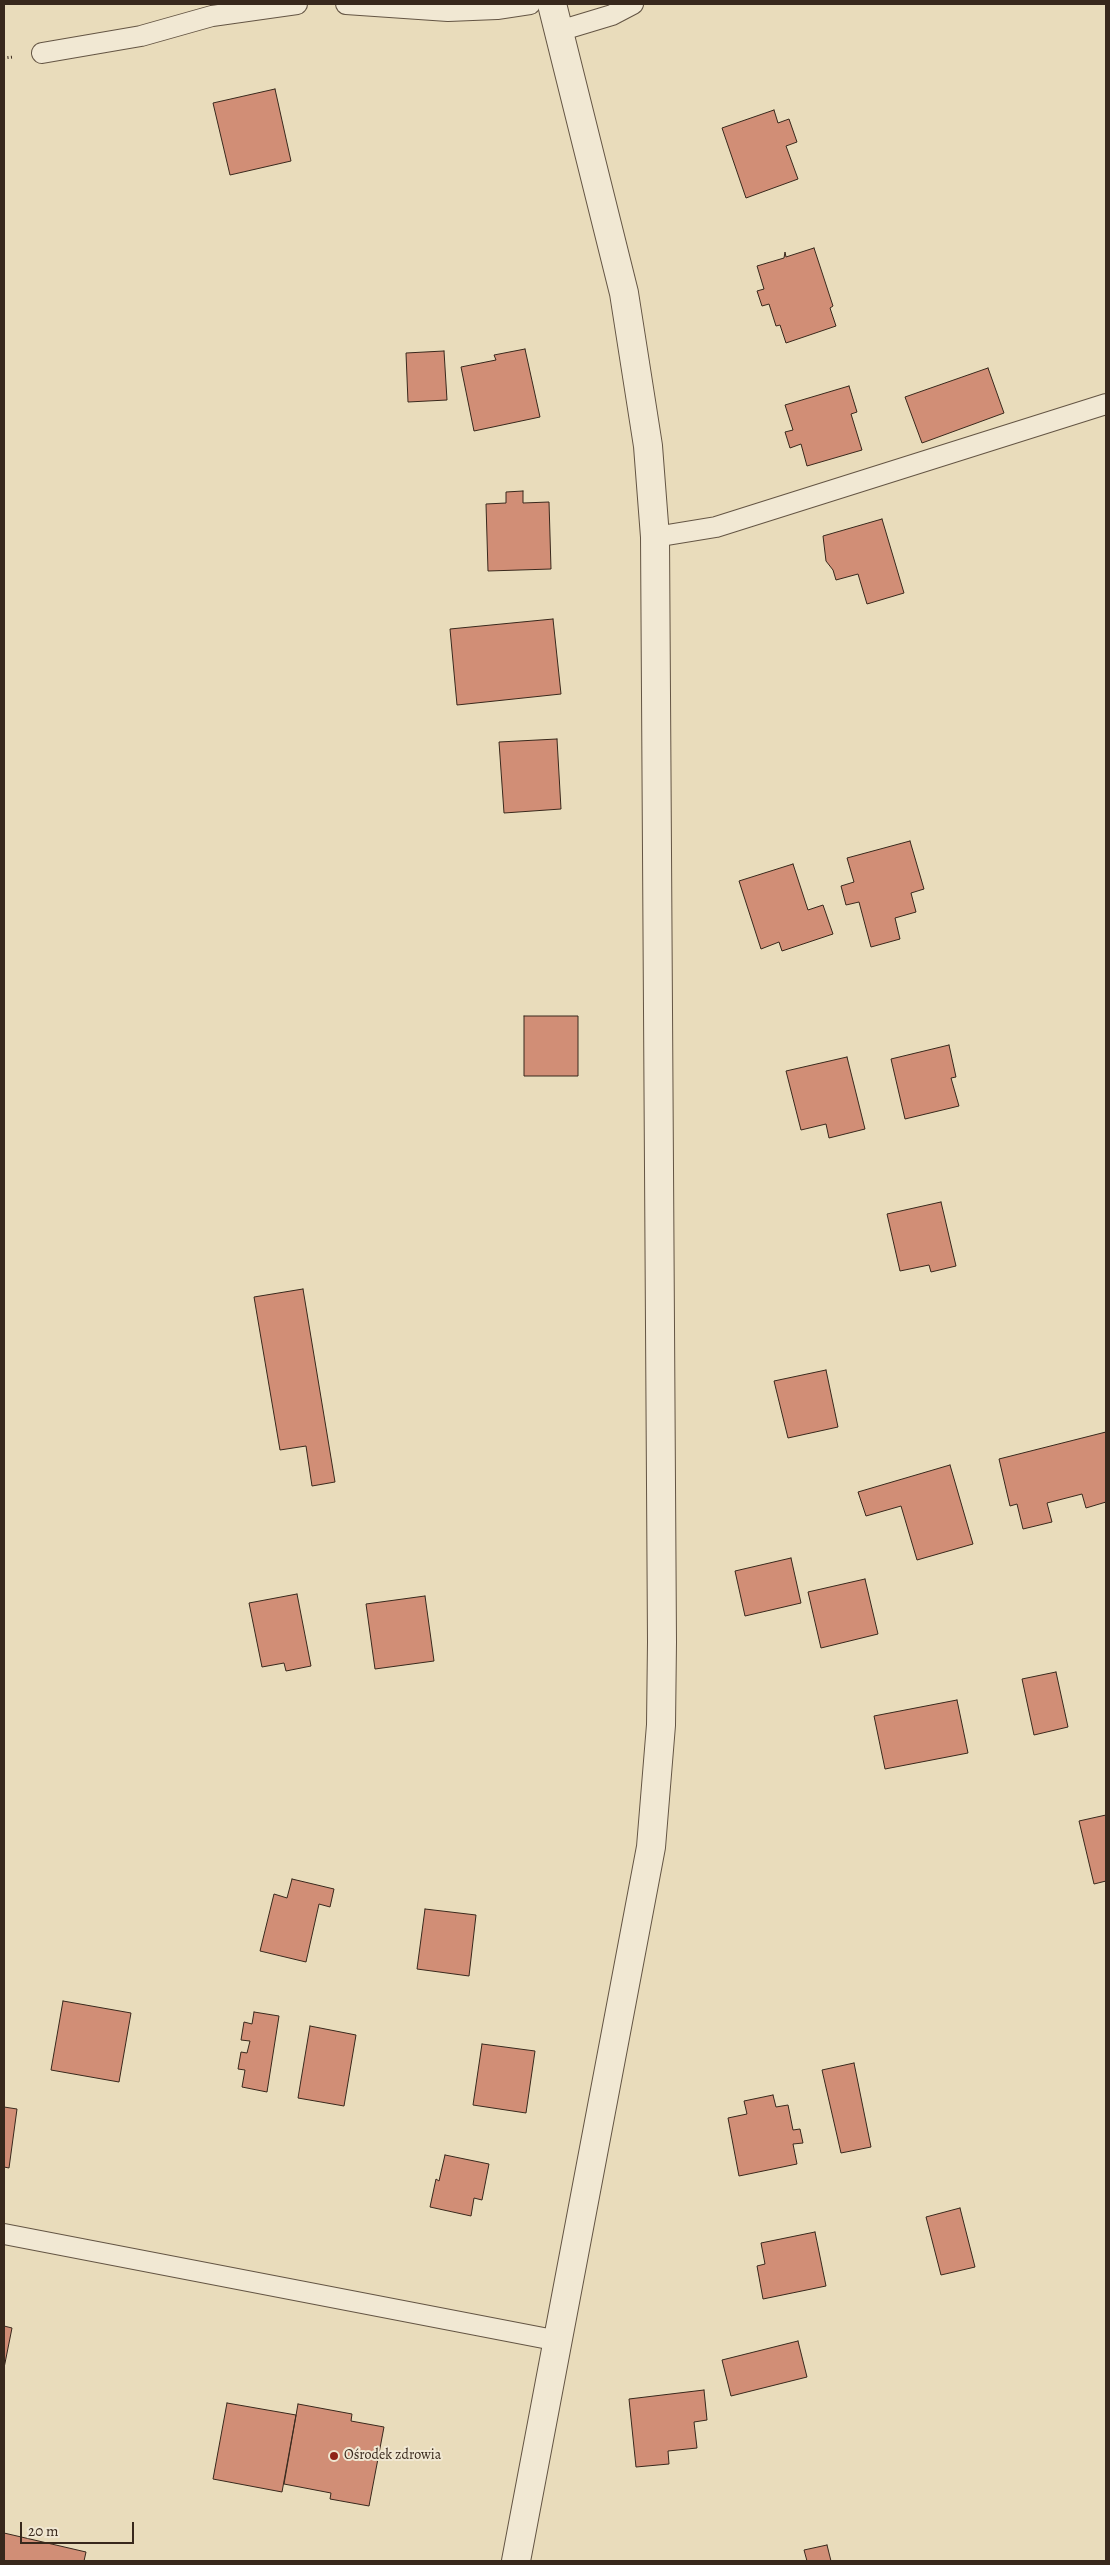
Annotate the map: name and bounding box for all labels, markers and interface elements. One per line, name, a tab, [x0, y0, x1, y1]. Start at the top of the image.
place label: Ośrodek zdrowia	[344, 2448, 441, 2464]
marker: Ośrodek zdrowia	[328, 2450, 340, 2462]
scale bar	[22, 2512, 136, 2544]
text: 20 m	[28, 2521, 59, 2541]

